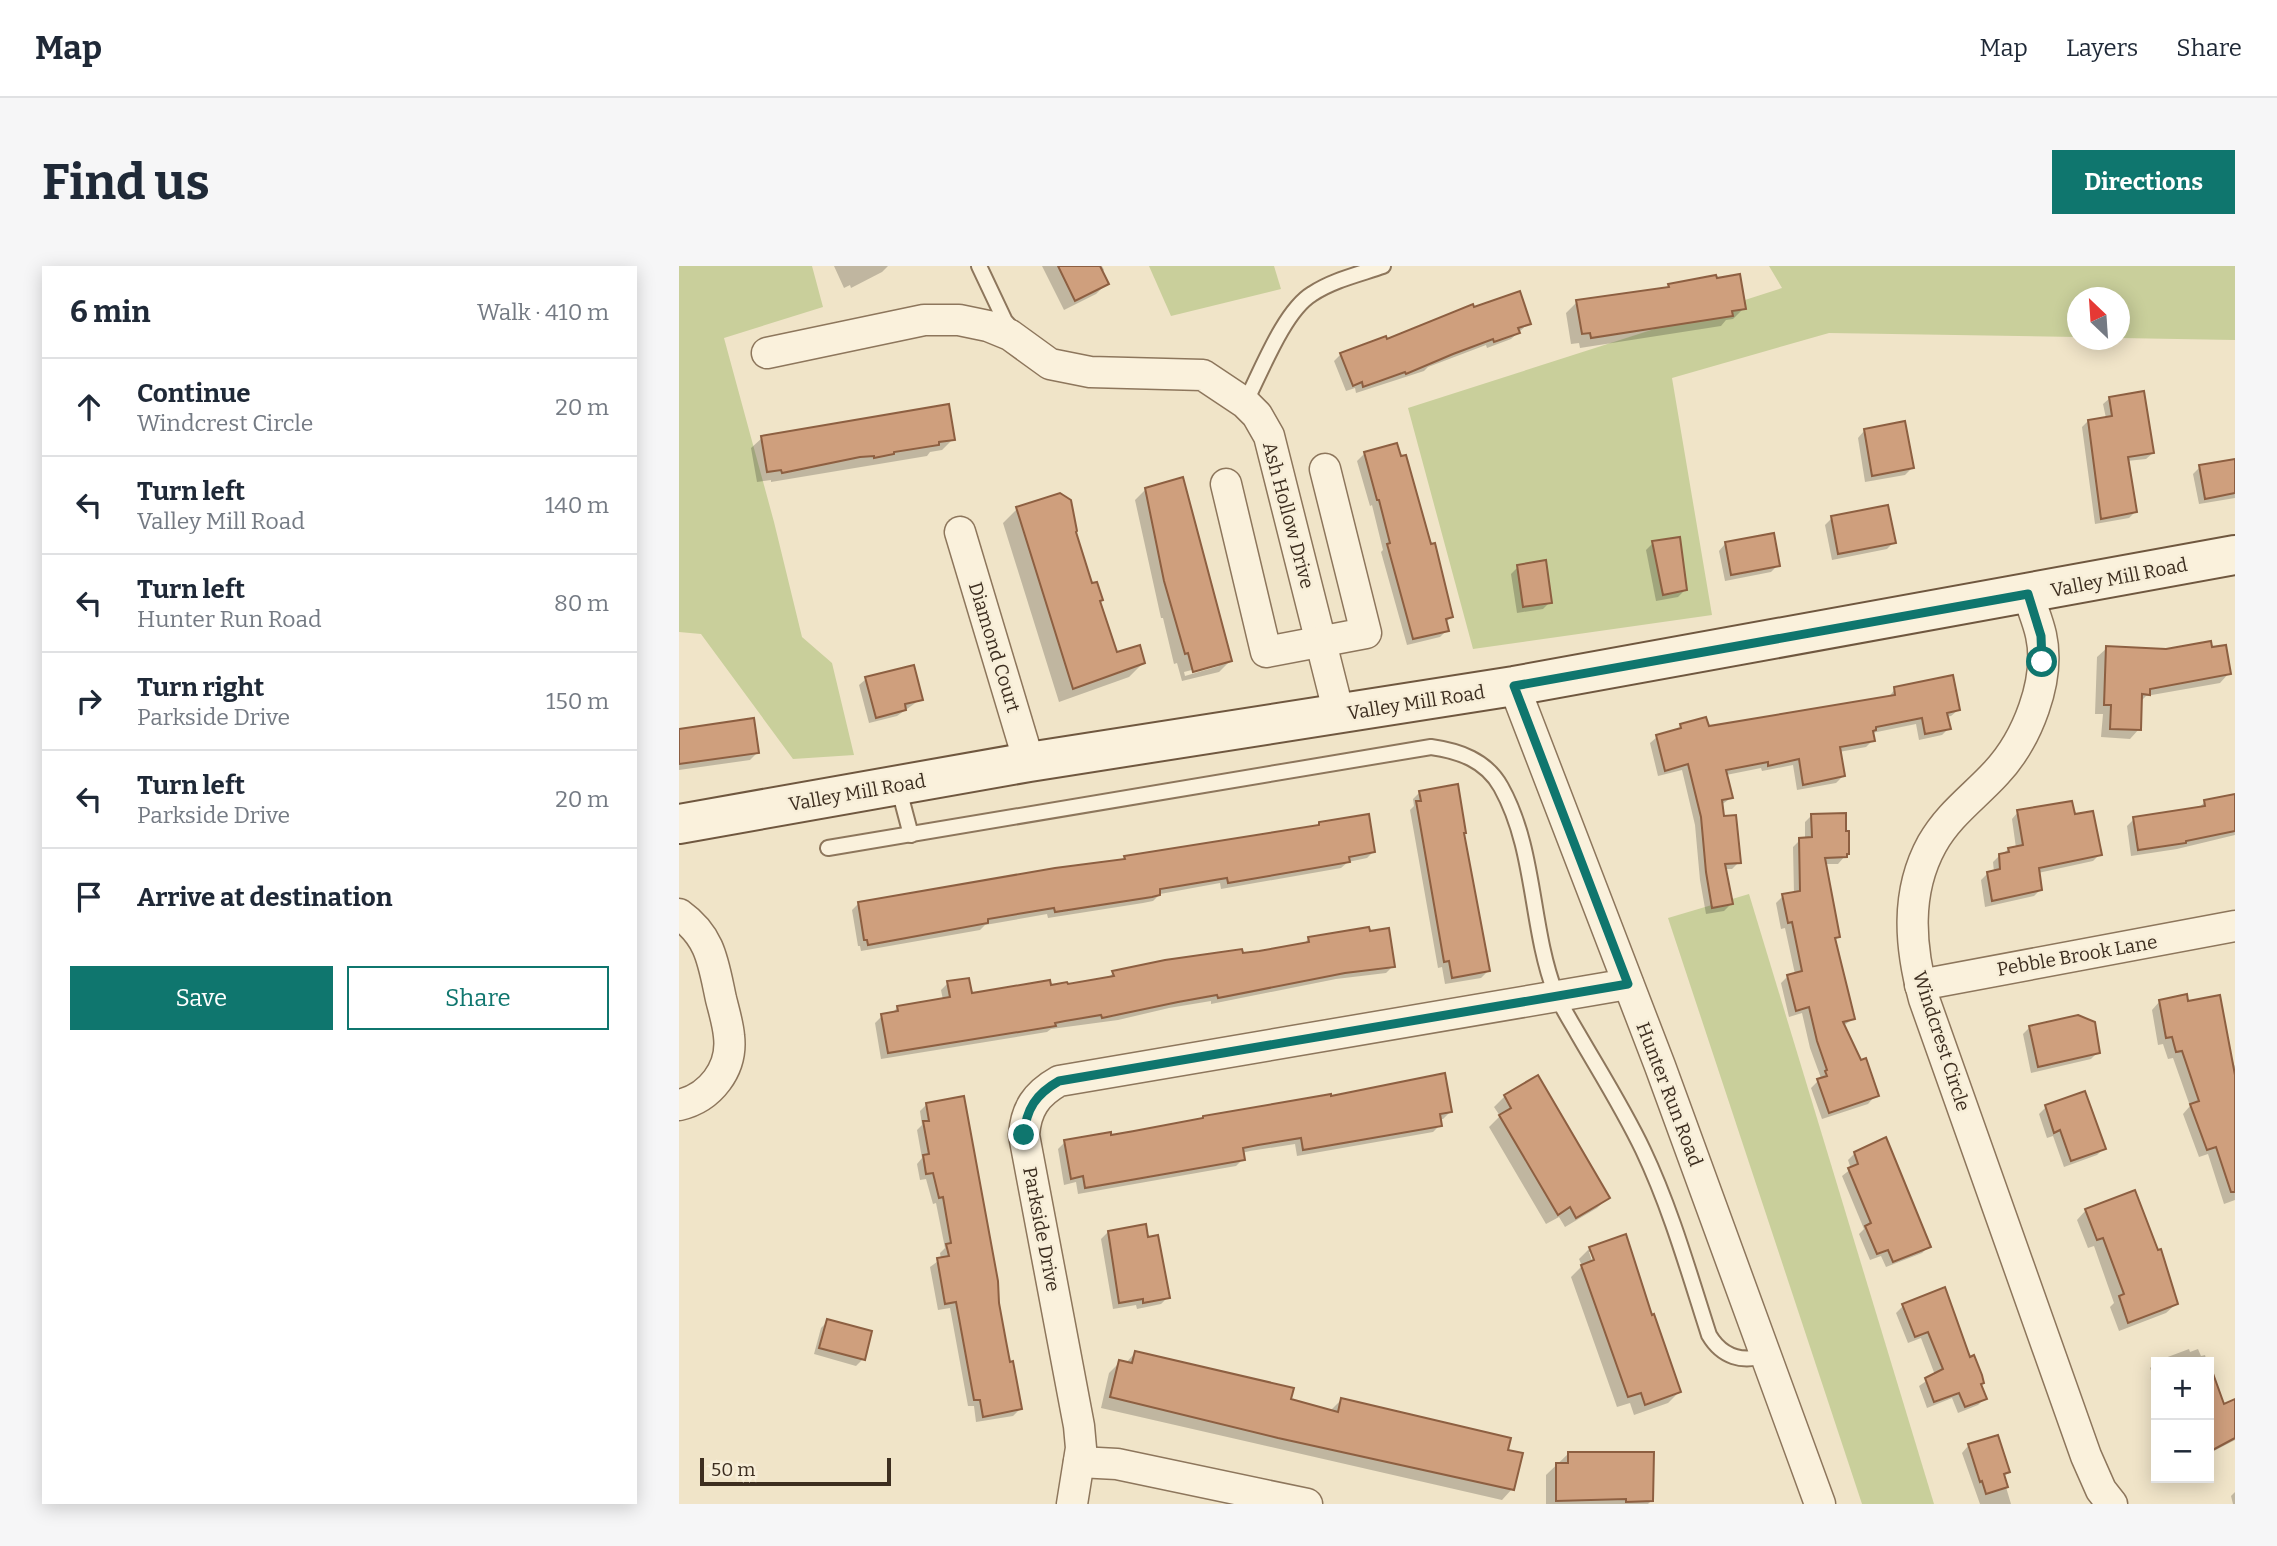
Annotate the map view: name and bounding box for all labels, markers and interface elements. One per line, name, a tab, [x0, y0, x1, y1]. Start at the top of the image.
text: Map	[35, 28, 102, 68]
text: Map	[1980, 34, 2028, 62]
text: Layers	[2066, 34, 2138, 62]
text: Share	[2176, 34, 2242, 62]
button: Directions	[2052, 150, 2235, 214]
text: Find us	[42, 153, 210, 212]
north arrow	[2067, 287, 2130, 350]
text: 6 min	[70, 294, 151, 330]
text: Walk · 410 m	[477, 298, 609, 326]
text: Continue	[137, 378, 251, 409]
icon: ahead	[70, 388, 108, 426]
text: 20 m	[555, 393, 609, 421]
text: Windcrest Circle	[137, 409, 313, 437]
street label: Ash Hollow Drive	[1258, 439, 1319, 591]
text: Turn left	[137, 476, 245, 507]
icon: left	[70, 486, 108, 524]
text: 140 m	[545, 491, 609, 519]
text: Valley Mill Road	[137, 507, 305, 535]
street label: Valley Mill Road	[2049, 553, 2189, 602]
text: Turn left	[137, 574, 245, 605]
street label: Diamond Court	[964, 579, 1025, 715]
icon: left	[70, 584, 108, 622]
text: 80 m	[554, 589, 609, 617]
text: Hunter Run Road	[137, 605, 322, 633]
route start	[2026, 646, 2057, 677]
text: Turn right	[137, 672, 264, 703]
street label: Valley Mill Road	[1346, 680, 1486, 725]
icon: right	[70, 682, 108, 720]
text: 150 m	[546, 687, 609, 715]
text: Parkside Drive	[137, 703, 290, 731]
street label: Valley Mill Road	[787, 769, 927, 816]
text: Turn left	[137, 770, 245, 801]
icon: left	[70, 780, 108, 818]
text: 20 m	[555, 785, 609, 813]
text: Parkside Drive	[137, 801, 290, 829]
icon: arrive	[70, 878, 108, 916]
text: Arrive at destination	[137, 882, 392, 913]
street label: Pebble Brook Lane	[1995, 930, 2159, 981]
button: Save	[70, 966, 333, 1030]
button: Share	[347, 966, 609, 1030]
street label: Windcrest Circle	[1908, 968, 1975, 1114]
street label: Hunter Run Road	[1631, 1019, 1708, 1170]
route end	[1008, 1119, 1039, 1150]
street label: Parkside Drive	[1018, 1165, 1065, 1293]
map controls	[2151, 1357, 2214, 1483]
button: +	[2151, 1357, 2214, 1420]
button: −	[2151, 1420, 2214, 1483]
scale bar	[700, 1455, 891, 1487]
text: 50 m	[711, 1458, 755, 1481]

